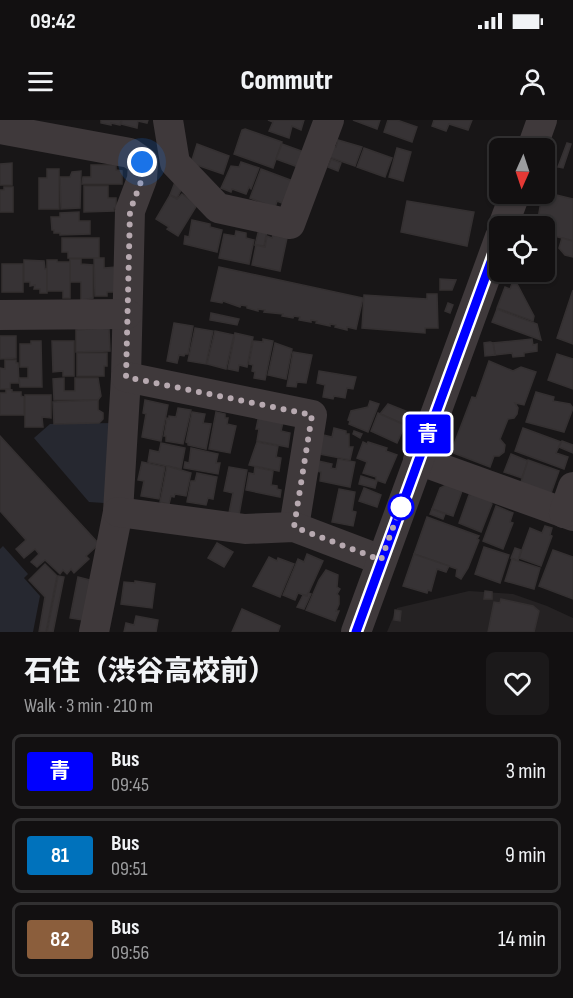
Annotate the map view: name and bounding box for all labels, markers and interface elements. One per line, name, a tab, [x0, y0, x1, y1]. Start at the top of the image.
text: 09:42	[30, 8, 76, 35]
icon: menu	[24, 65, 57, 98]
text: Commutr	[240, 65, 333, 97]
icon: person	[516, 65, 549, 98]
north arrow	[489, 138, 555, 204]
map controls	[489, 138, 555, 282]
your location	[127, 147, 157, 177]
button: locate	[489, 216, 555, 282]
line badge: 青	[408, 414, 448, 454]
text: 青	[418, 422, 439, 447]
unlabelled marker	[388, 494, 414, 520]
button: heart	[486, 652, 549, 715]
text: 石住（渋谷高校前）	[24, 655, 276, 688]
text: Walk · 3 min · 210 m	[24, 694, 153, 718]
text: Bus	[111, 746, 140, 773]
text: 3 min	[506, 758, 546, 785]
text: 青	[50, 759, 71, 784]
text: 09:45	[111, 773, 149, 797]
text: Bus	[111, 830, 140, 857]
text: 9 min	[505, 842, 546, 869]
text: 81	[51, 843, 69, 868]
text: 09:51	[111, 857, 148, 881]
text: Bus	[111, 914, 140, 941]
text: 14 min	[498, 926, 546, 953]
text: 82	[50, 927, 70, 952]
text: 09:56	[111, 941, 149, 965]

